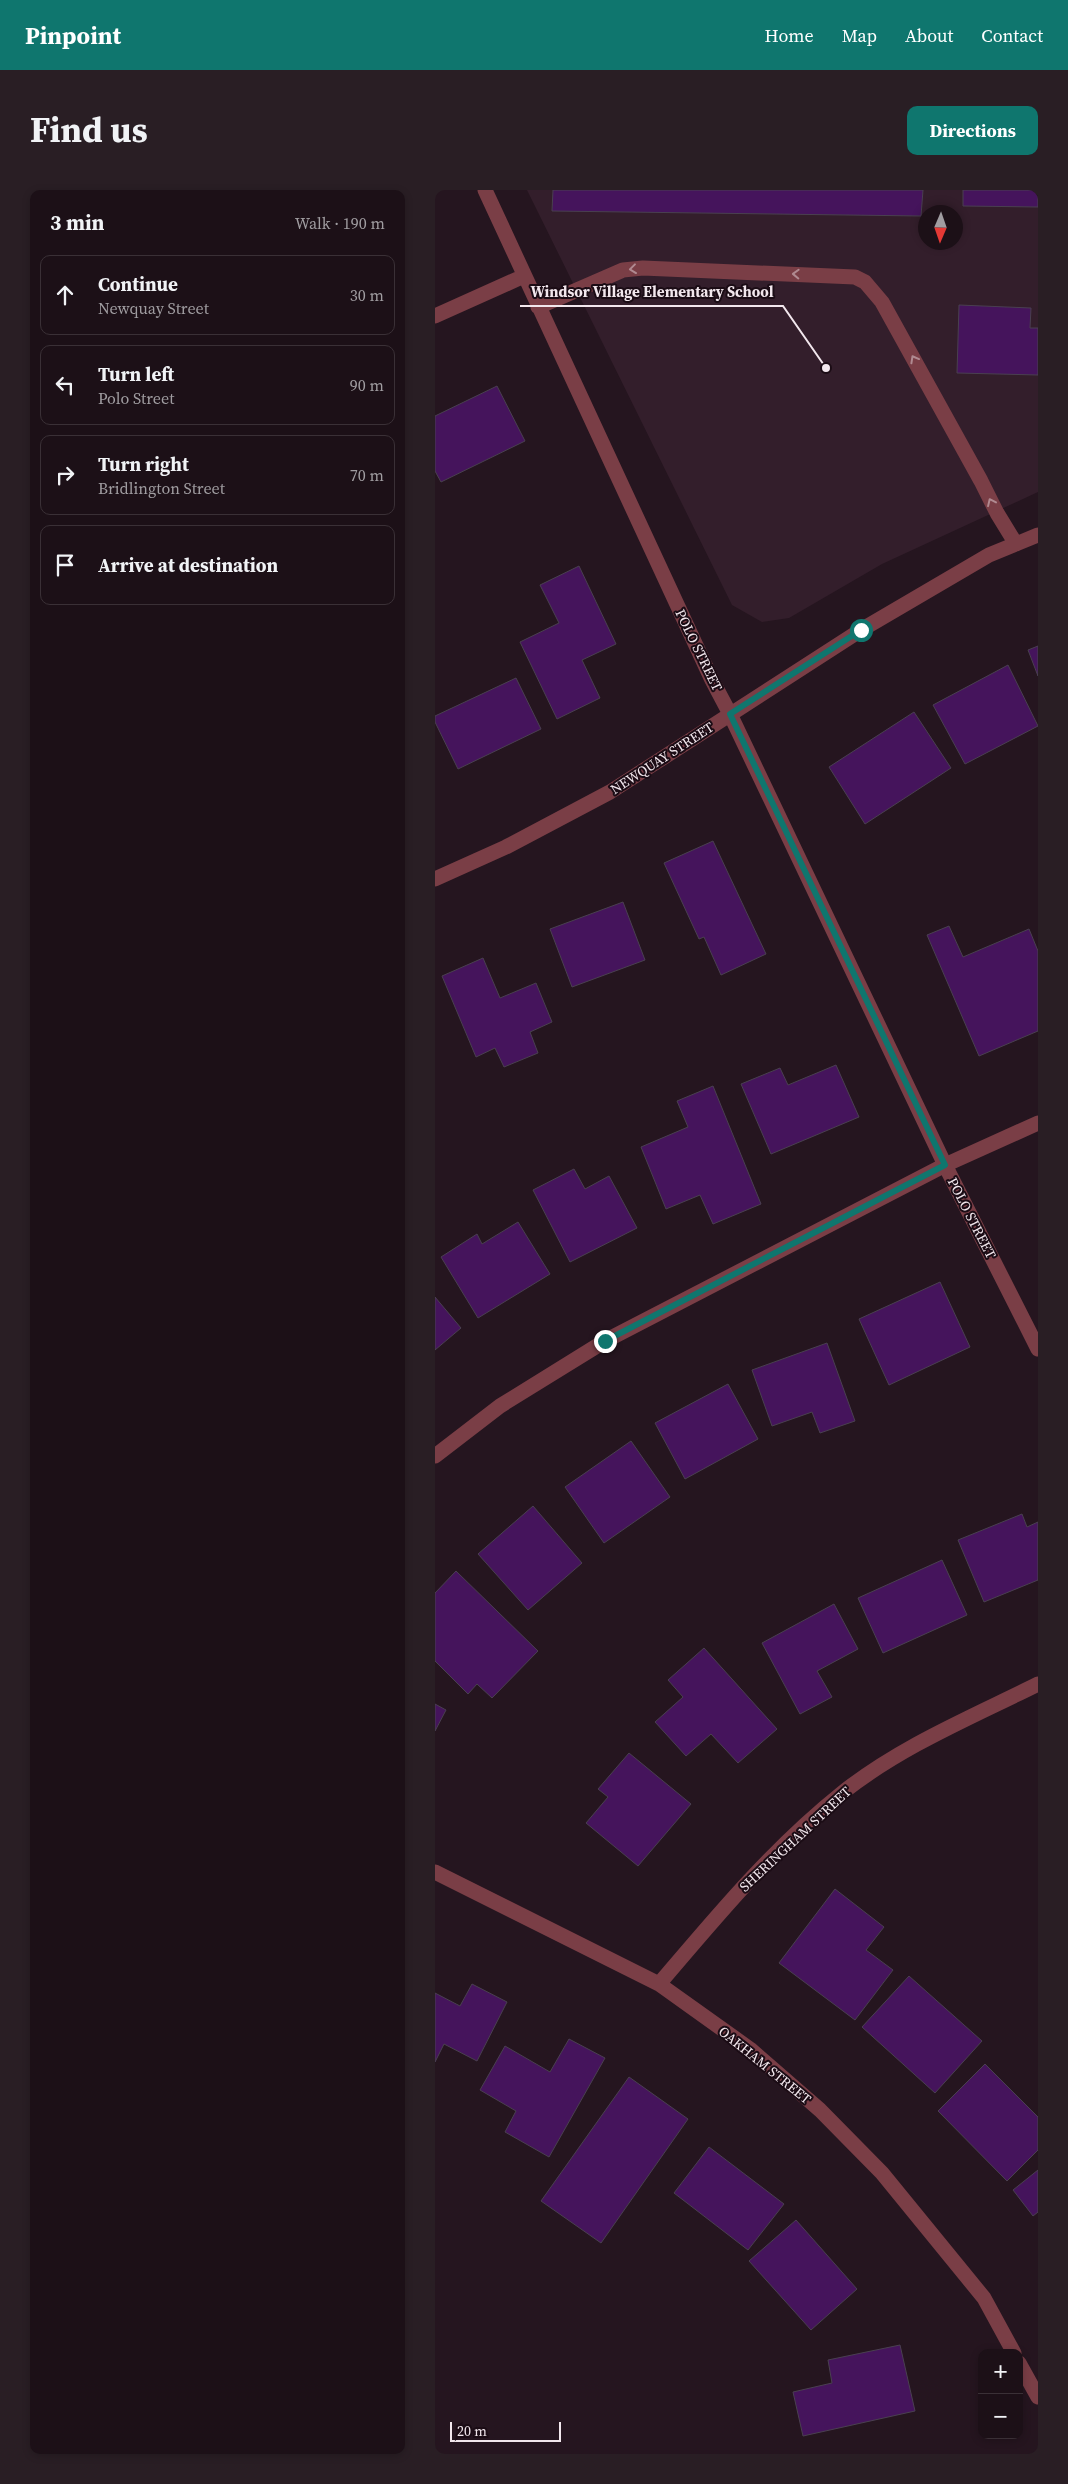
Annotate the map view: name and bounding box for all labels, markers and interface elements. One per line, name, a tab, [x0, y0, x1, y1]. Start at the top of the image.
text: Pinpoint	[25, 19, 121, 52]
text: Home	[765, 23, 814, 48]
text: Map	[842, 23, 877, 48]
text: About	[905, 23, 953, 48]
text: Contact	[981, 23, 1043, 48]
text: Find us	[30, 106, 148, 154]
button: Directions	[907, 106, 1038, 155]
north arrow	[918, 205, 963, 250]
text: 3 min	[50, 208, 105, 237]
text: Walk · 190 m	[295, 212, 385, 234]
one-way arrow	[629, 263, 637, 274]
one-way arrow	[791, 269, 799, 280]
text: Continue	[98, 271, 178, 297]
callout: Windsor Village Elementary School	[520, 276, 783, 306]
icon: ahead	[51, 281, 79, 309]
text: Windsor Village Elementary School	[530, 281, 774, 302]
text: 30 m	[350, 284, 384, 306]
text: Newquay Street	[98, 297, 209, 319]
one-way arrow	[910, 355, 920, 364]
text: Turn left	[98, 361, 174, 387]
icon: left	[51, 371, 79, 399]
text: 90 m	[350, 374, 384, 396]
text: Polo Street	[98, 387, 174, 409]
text: Turn right	[98, 451, 189, 477]
icon: right	[51, 461, 79, 489]
text: 70 m	[350, 464, 384, 486]
text: Bridlington Street	[98, 477, 225, 499]
one-way arrow	[987, 498, 998, 507]
icon: arrive	[51, 551, 79, 579]
text: Arrive at destination	[98, 552, 278, 578]
street label: POLO STREET	[671, 606, 728, 695]
route start	[850, 619, 873, 642]
street label: NEWQUAY STREET	[606, 717, 718, 799]
street label: POLO STREET	[943, 1174, 1001, 1263]
route end	[594, 1330, 617, 1353]
street label: SHERINGHAM STREET	[735, 1781, 856, 1896]
street label: OAKHAM STREET	[714, 2021, 816, 2109]
map controls	[978, 2349, 1023, 2439]
button: +	[978, 2349, 1023, 2394]
button: −	[978, 2394, 1023, 2439]
scale bar	[450, 2419, 561, 2442]
text: 20 m	[457, 2421, 487, 2441]

